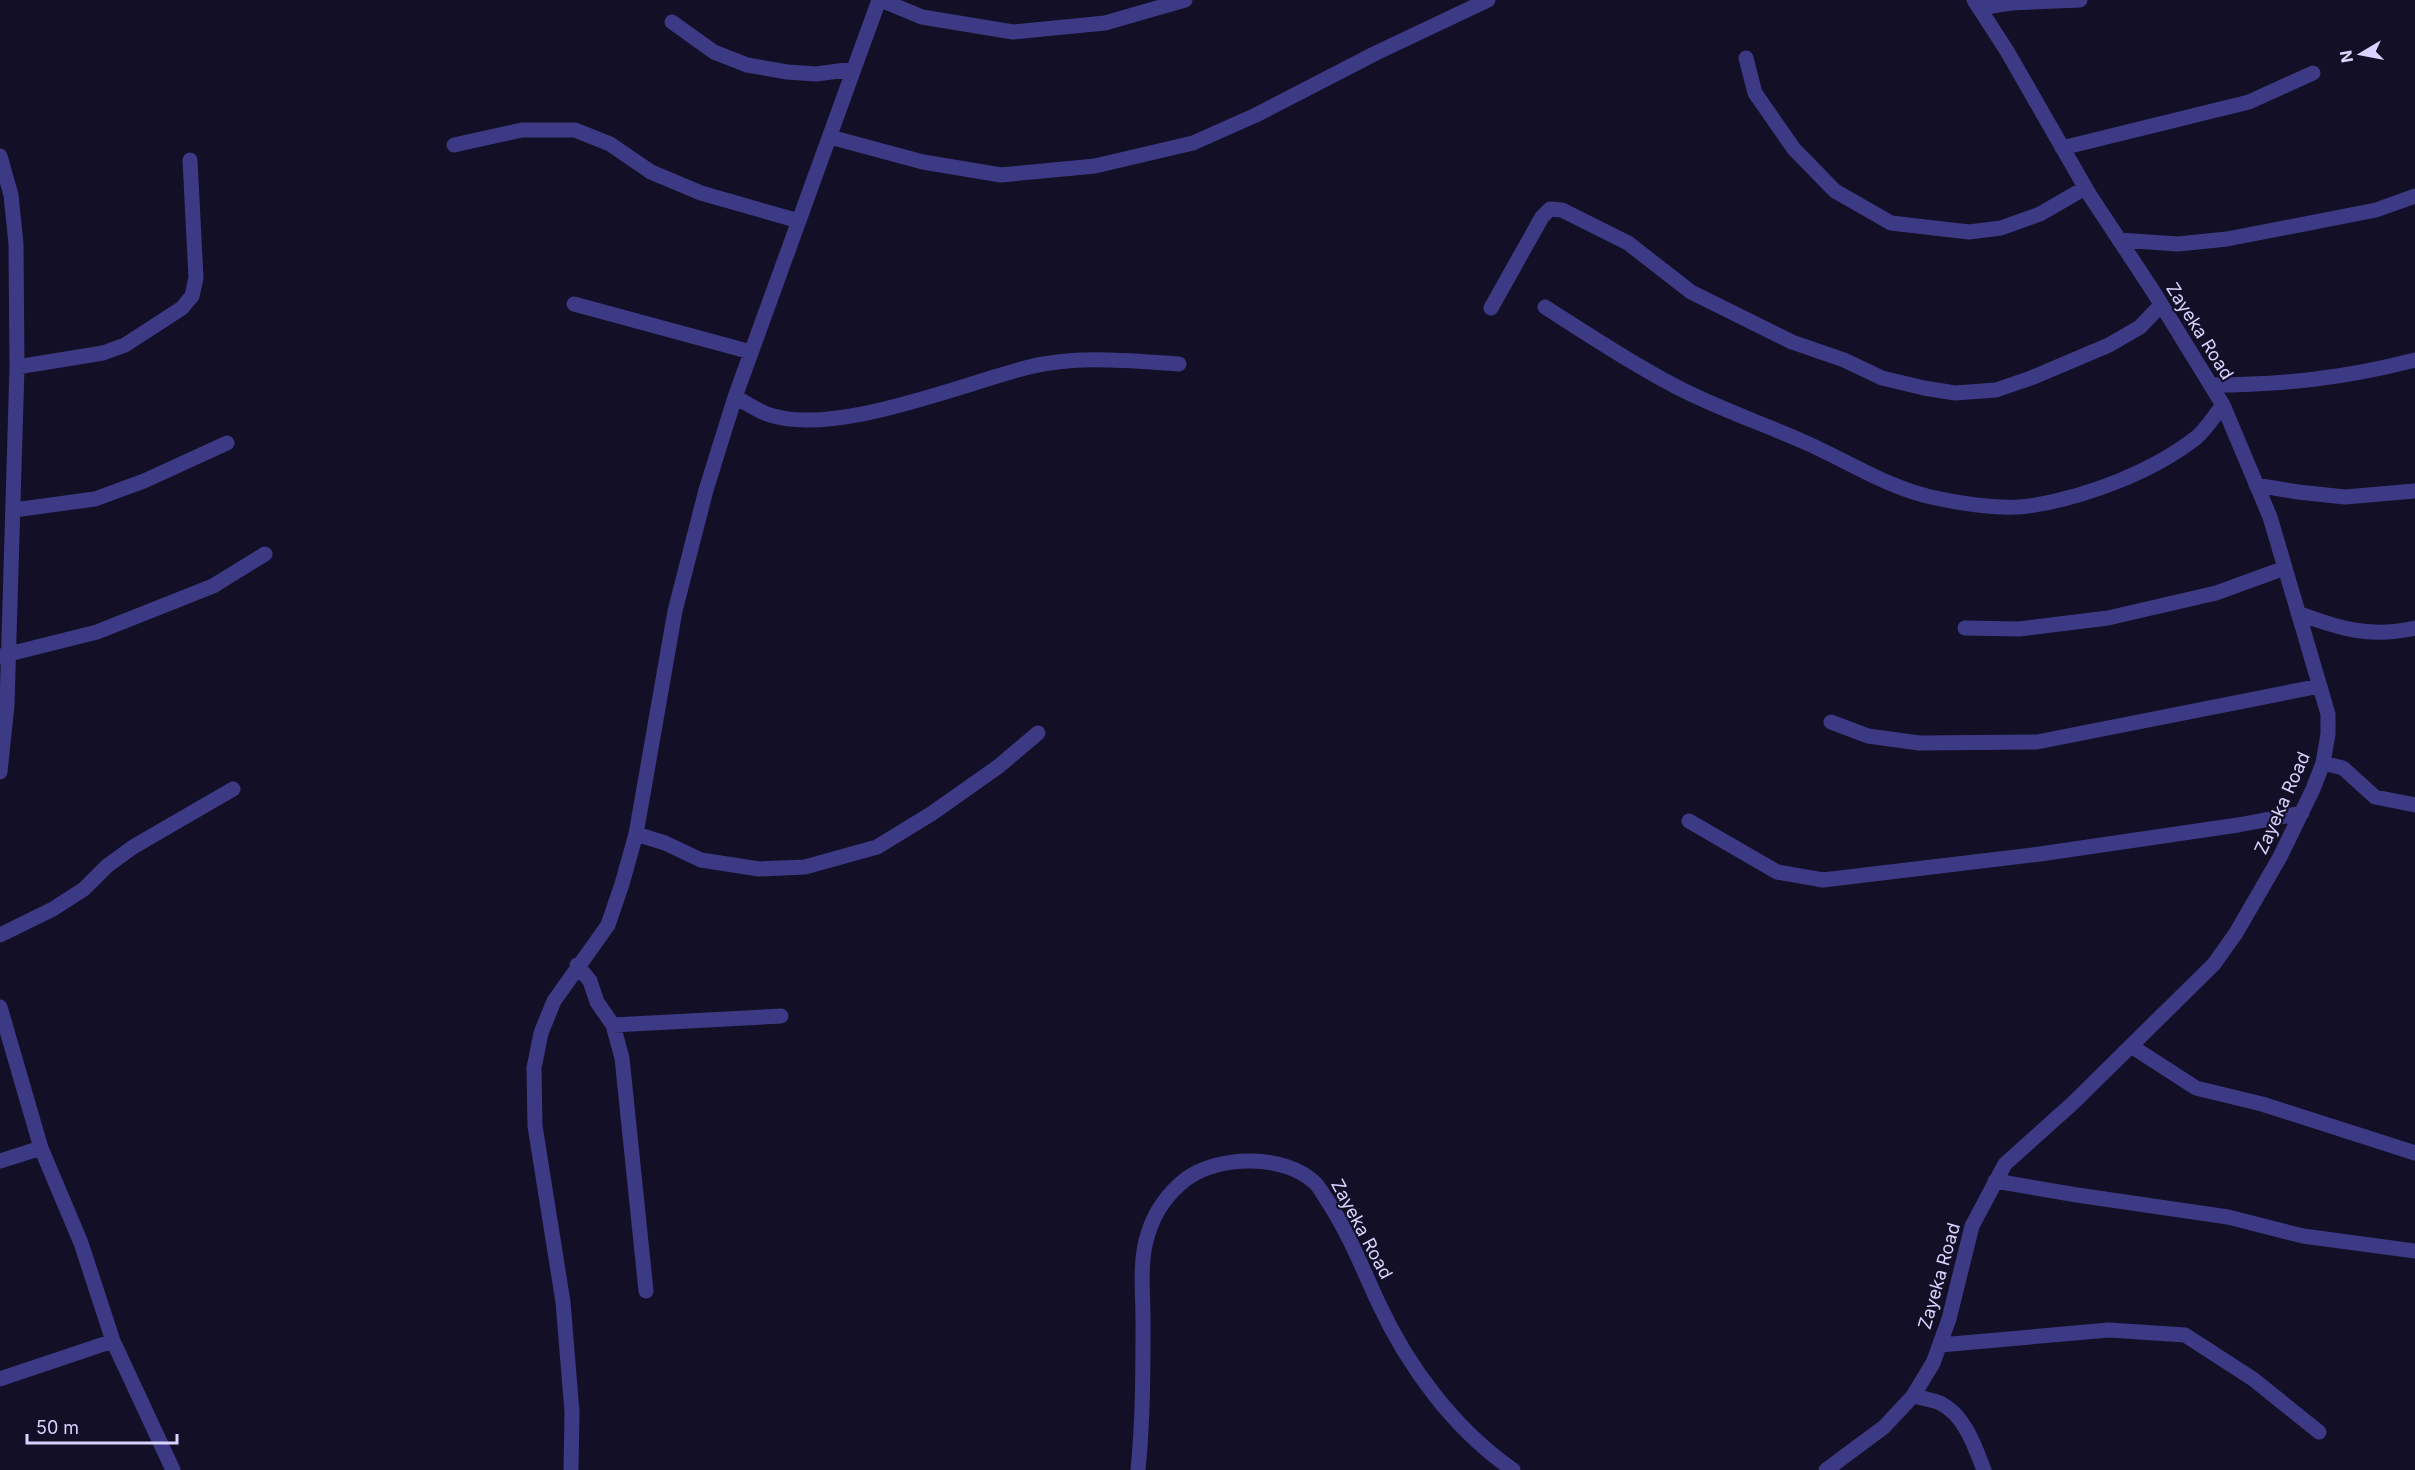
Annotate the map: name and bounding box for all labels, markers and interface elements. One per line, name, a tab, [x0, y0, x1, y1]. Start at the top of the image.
north arrow	[2331, 24, 2391, 84]
text: N	[2335, 49, 2357, 64]
street label: Zayeka Road	[2162, 279, 2238, 383]
street label: Zayeka Road	[2250, 749, 2314, 857]
street label: Zayeka Road	[1327, 1176, 1397, 1282]
street label: Zayeka Road	[1914, 1220, 1964, 1332]
scale bar	[27, 1407, 177, 1445]
text: 50 m	[36, 1417, 79, 1438]

